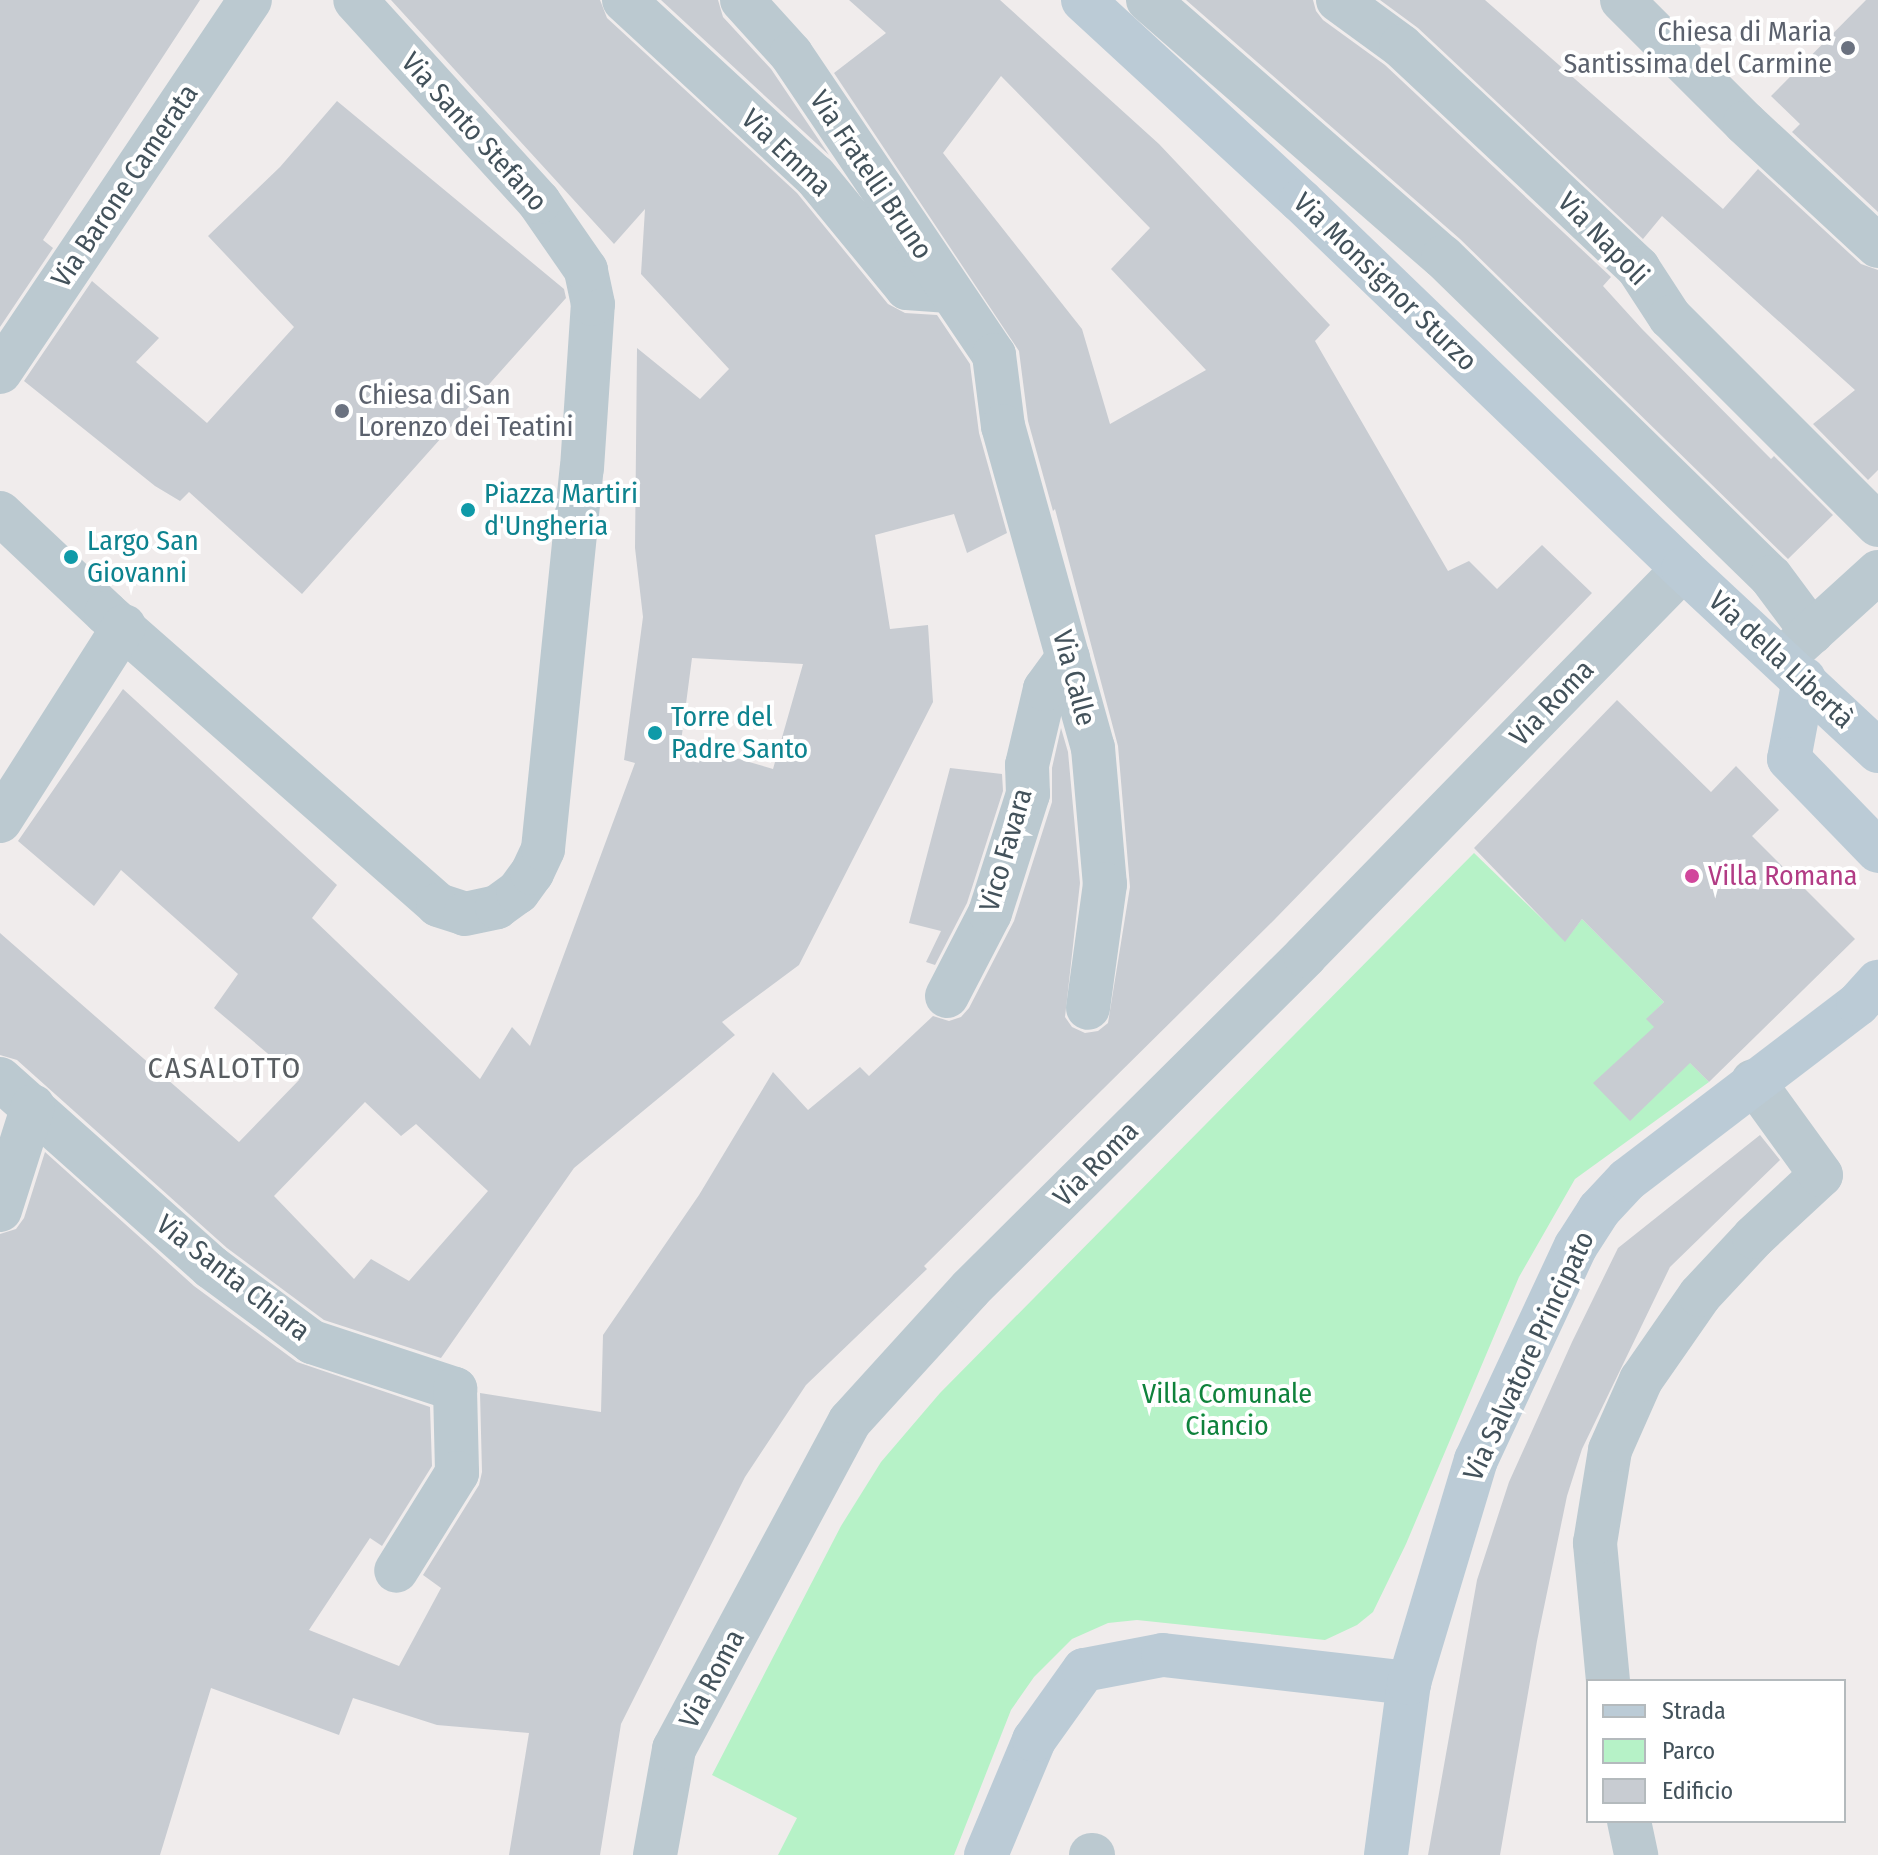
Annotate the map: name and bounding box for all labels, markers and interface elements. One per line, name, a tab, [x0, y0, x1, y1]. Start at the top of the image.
place label: Chiesa di Maria Santissima del Carmine	[1563, 15, 1832, 81]
marker: Chiesa di Maria Santissima del Carmine	[1839, 39, 1857, 57]
street label: Via Santo Stefano	[394, 46, 554, 218]
street label: Via Barone Camerata	[45, 78, 205, 294]
street label: Via Fratelli Bruno	[802, 84, 940, 266]
street label: Via Emma	[734, 102, 838, 204]
street label: Via Napoli	[1550, 185, 1656, 293]
street label: Via Monsignor Sturzo	[1286, 186, 1484, 378]
place label: Chiesa di San Lorenzo dei Teatini	[358, 378, 573, 444]
marker: Chiesa di San Lorenzo dei Teatini	[333, 402, 351, 420]
place label: Piazza Martiri d'Ungheria	[484, 477, 638, 543]
marker: Piazza Martiri d'Ungheria	[459, 501, 477, 519]
place label: Largo San Giovanni	[87, 524, 199, 590]
marker: Largo San Giovanni	[62, 548, 80, 566]
street label: Via della Libertà	[1702, 584, 1860, 736]
street label: Via Calle	[1045, 627, 1103, 729]
street label: Via Roma	[1503, 653, 1601, 753]
place label: Torre del Padre Santo	[671, 700, 808, 766]
marker: Torre del Padre Santo	[646, 724, 664, 742]
street label: Vico Favara	[972, 785, 1040, 915]
place label: Villa Romana	[1708, 859, 1858, 893]
marker: Villa Romana	[1683, 867, 1701, 885]
district label: CASALOTTO	[148, 1050, 302, 1086]
street label: Via Roma	[1046, 1114, 1146, 1214]
street label: Via Santa Chiara	[150, 1208, 316, 1348]
street label: Via Salvatore Principato	[1456, 1226, 1602, 1486]
park label: Villa Comunale Ciancio	[1142, 1377, 1312, 1443]
street label: Via Roma	[672, 1624, 752, 1734]
legend	[1586, 1679, 1846, 1823]
text: Strada	[1662, 1697, 1726, 1725]
text: Parco	[1662, 1737, 1715, 1765]
text: Edificio	[1662, 1777, 1733, 1805]

